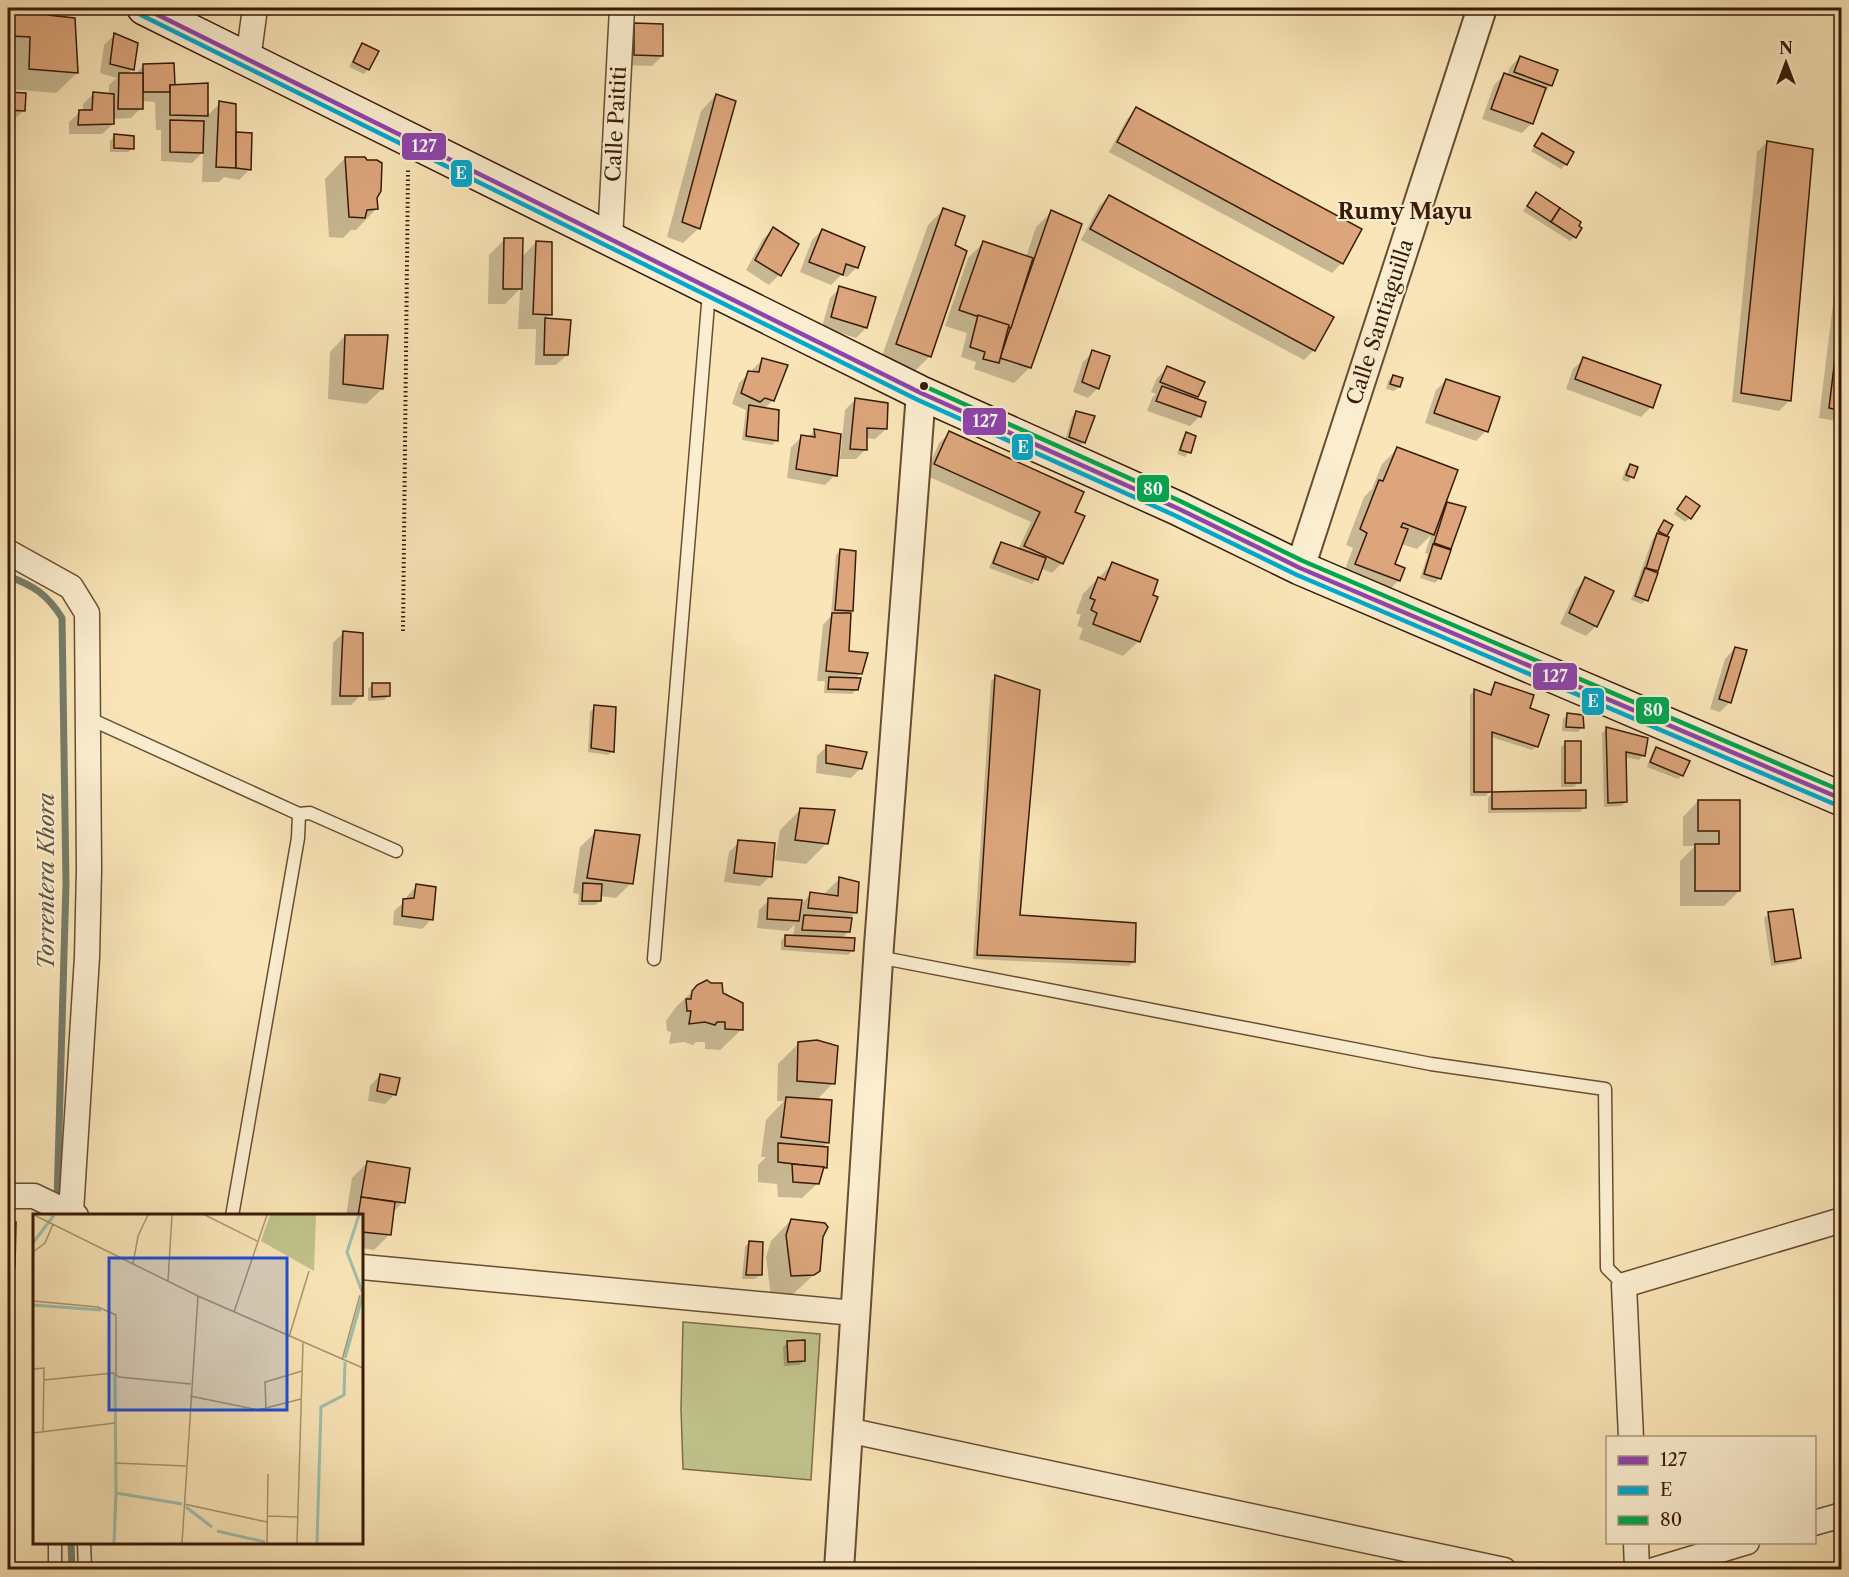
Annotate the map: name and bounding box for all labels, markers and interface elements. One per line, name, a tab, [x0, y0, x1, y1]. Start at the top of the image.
north arrow	[1756, 33, 1816, 93]
text: N	[1779, 38, 1793, 58]
street label: Calle Paititi	[600, 66, 631, 182]
line badge: 127	[401, 132, 447, 161]
text: 127	[412, 136, 437, 156]
line badge: E	[450, 159, 473, 188]
text: E	[455, 163, 467, 183]
district label: Rumy Mayu	[1338, 198, 1473, 225]
street label: Calle Santiaguilla	[1341, 235, 1418, 408]
unlabelled marker	[918, 380, 930, 392]
line badge: 127	[962, 407, 1007, 436]
text: 127	[973, 411, 998, 431]
line badge: E	[1011, 433, 1034, 461]
text: E	[1017, 437, 1029, 457]
line badge: 80	[1136, 474, 1170, 503]
text: 80	[1143, 479, 1163, 499]
line badge: 127	[1532, 662, 1578, 691]
text: 127	[1543, 666, 1568, 686]
line badge: E	[1581, 687, 1605, 716]
text: E	[1587, 691, 1599, 711]
line badge: 80	[1635, 696, 1670, 725]
text: 80	[1643, 700, 1663, 720]
water label: Torrentera Khora	[33, 793, 60, 969]
inset map	[33, 1214, 363, 1544]
legend	[1606, 1436, 1816, 1544]
text: 127	[1660, 1449, 1687, 1471]
text: E	[1660, 1479, 1672, 1501]
text: 80	[1660, 1509, 1682, 1531]

